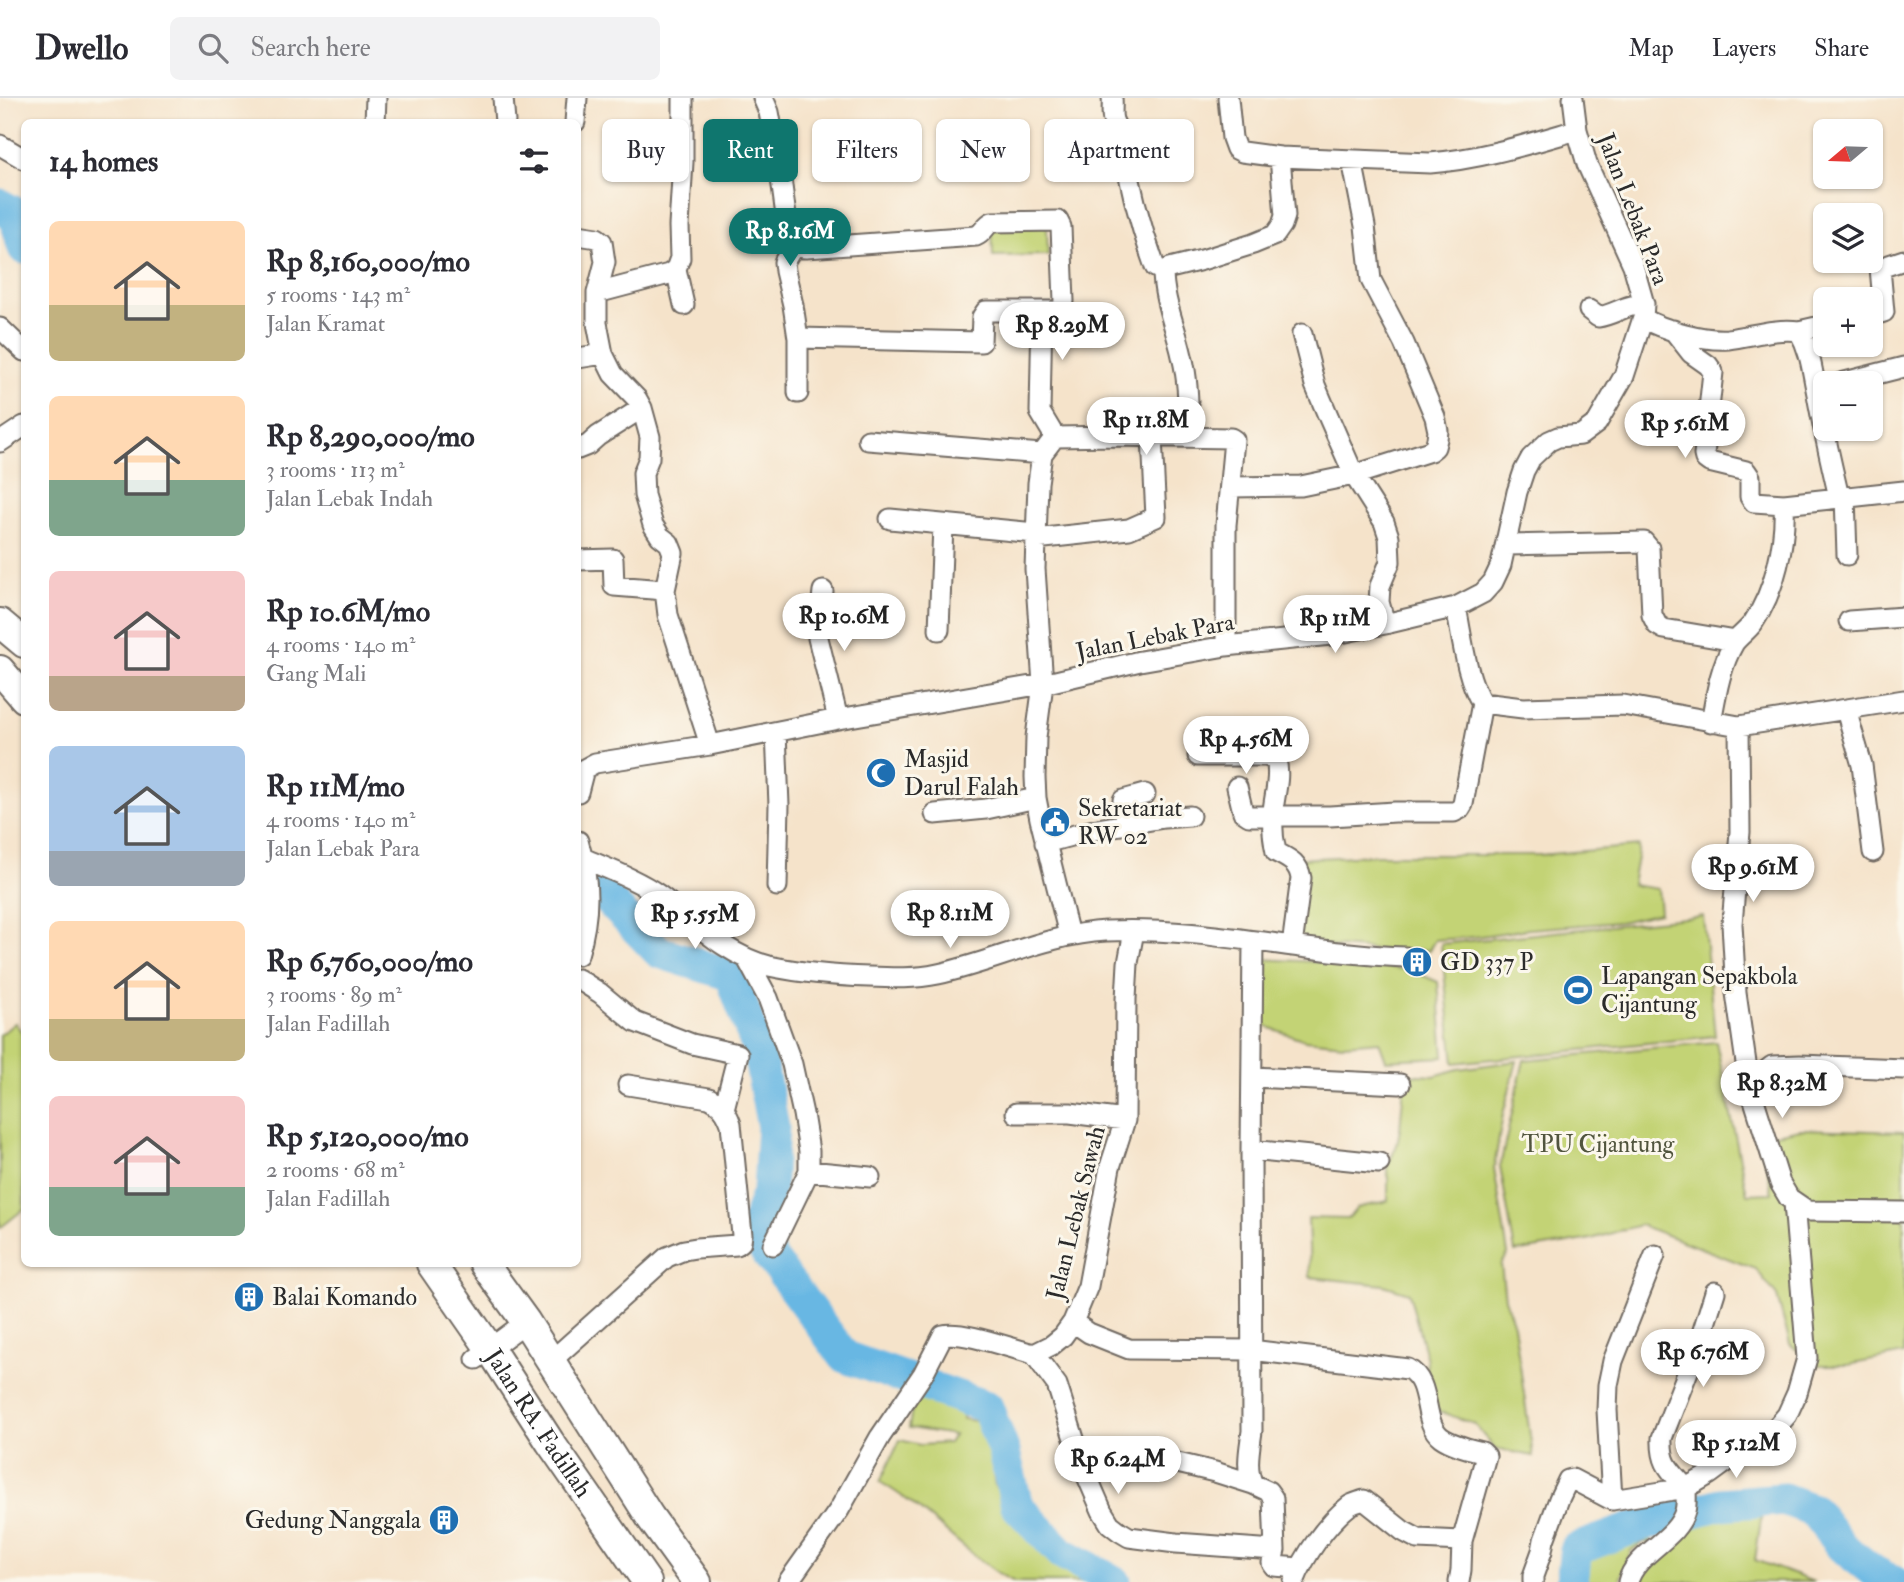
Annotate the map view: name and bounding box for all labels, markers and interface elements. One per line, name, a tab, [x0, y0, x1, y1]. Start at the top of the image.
search box	[170, 17, 660, 80]
text: Dwello	[35, 28, 128, 69]
icon: search	[194, 29, 232, 67]
text: Search here	[250, 32, 371, 64]
text: Map	[1629, 33, 1674, 64]
text: Layers	[1712, 33, 1776, 64]
text: Share	[1814, 33, 1869, 64]
chip: Buy	[602, 119, 689, 182]
chip: Rent	[703, 119, 798, 182]
chip: Filters	[812, 119, 922, 182]
chip: New	[936, 119, 1030, 182]
chip: Apartment	[1044, 119, 1194, 182]
north arrow	[1813, 119, 1883, 189]
map controls	[1813, 119, 1883, 441]
street label: Jalan Lebak Para	[1589, 128, 1677, 290]
icon: filters	[515, 142, 553, 180]
text: 14 homes	[49, 143, 158, 180]
button: layers	[1813, 203, 1883, 273]
pin: Rp 8.16M	[718, 208, 862, 268]
text: Rp 8.16M	[745, 216, 835, 245]
text: Rp 8,160,000/mo	[266, 243, 470, 280]
icon: home	[105, 249, 189, 333]
text: 5 rooms · 143 m²	[266, 280, 410, 309]
button: +	[1813, 287, 1883, 357]
pin: Rp 8.29M	[990, 302, 1134, 362]
text: Jalan Kramat	[266, 309, 385, 338]
text: Rp 8.29M	[1015, 310, 1109, 339]
button: −	[1813, 371, 1883, 441]
pin: Rp 11.8M	[1074, 398, 1218, 457]
pin: Rp 5.61M	[1613, 400, 1757, 460]
text: Rp 11.8M	[1103, 405, 1189, 434]
text: Rp 5.61M	[1640, 408, 1730, 437]
text: Rp 8,290,000/mo	[266, 418, 475, 455]
icon: home	[105, 424, 189, 508]
text: 3 rooms · 113 m²	[266, 455, 405, 484]
text: Jalan Lebak Indah	[266, 484, 433, 513]
text: Rp 10.6M/mo	[266, 593, 430, 630]
pin: Rp 10.6M	[772, 594, 916, 653]
pin: Rp 11M	[1278, 596, 1392, 655]
icon: home	[105, 599, 189, 683]
text: Rp 10.6M	[798, 601, 890, 630]
text: Rp 11M	[1299, 603, 1371, 632]
street label: Jalan Lebak Para	[1072, 606, 1238, 668]
text: 4 rooms · 140 m²	[266, 630, 415, 659]
text: Gang Mali	[266, 659, 366, 688]
pin: Rp 4.56M	[1174, 716, 1318, 776]
text: Rp 4.56M	[1199, 724, 1293, 753]
place label: Masjid Darul Falah	[904, 744, 1019, 803]
mosque icon: Masjid Darul Falah	[864, 756, 898, 790]
text: Rp 11M/mo	[266, 768, 405, 805]
icon: home	[105, 774, 189, 858]
place label: Sekretariat RW 02	[1078, 793, 1183, 852]
text: 4 rooms · 140 m²	[266, 805, 415, 834]
public building icon: Sekretariat RW 02	[1038, 805, 1072, 839]
text: Jalan Lebak Para	[266, 834, 420, 863]
pin: Rp 9.61M	[1681, 844, 1825, 904]
text: Rp 9.61M	[1707, 852, 1799, 881]
pin: Rp 8.11M	[878, 890, 1022, 950]
pin: Rp 5.55M	[623, 892, 767, 951]
text: Rp 8.11M	[907, 898, 993, 927]
text: Rp 5.55M	[650, 899, 740, 928]
text: Rp 6,760,000/mo	[266, 943, 473, 980]
building icon: GD 337 P	[1400, 945, 1434, 979]
place label: GD 337 P	[1440, 947, 1533, 978]
icon: home	[105, 949, 189, 1033]
place label: Lapangan Sepakbola Cijantung	[1601, 961, 1799, 1020]
sports icon: Lapangan Sepakbola Cijantung	[1561, 973, 1595, 1007]
text: 3 rooms · 89 m²	[266, 980, 402, 1009]
text: Jalan Fadillah	[266, 1009, 390, 1038]
pin: Rp 8.32M	[1710, 1060, 1854, 1120]
text: Rp 8.32M	[1737, 1068, 1827, 1097]
text: Rp 5,120,000/mo	[266, 1118, 469, 1155]
street label: Jalan Lebak Sawah	[1039, 1122, 1113, 1304]
icon: home	[105, 1124, 189, 1208]
park label: TPU Cijantung	[1522, 1129, 1676, 1160]
text: 2 rooms · 68 m²	[266, 1155, 405, 1184]
text: Jalan Fadillah	[266, 1184, 390, 1213]
building icon: Balai Komando	[232, 1280, 266, 1314]
place label: Balai Komando	[272, 1282, 417, 1313]
pin: Rp 6.76M	[1631, 1330, 1775, 1389]
text: Rp 6.76M	[1657, 1337, 1749, 1366]
street label: Jalan RA. Fadillah	[478, 1342, 599, 1504]
pin: Rp 5.12M	[1664, 1420, 1808, 1480]
text: Rp 5.12M	[1691, 1428, 1781, 1457]
pin: Rp 6.24M	[1046, 1436, 1190, 1496]
text: Rp 6.24M	[1070, 1444, 1166, 1473]
building icon: Gedung Nanggala	[427, 1503, 461, 1537]
place label: Gedung Nanggala	[245, 1505, 422, 1536]

